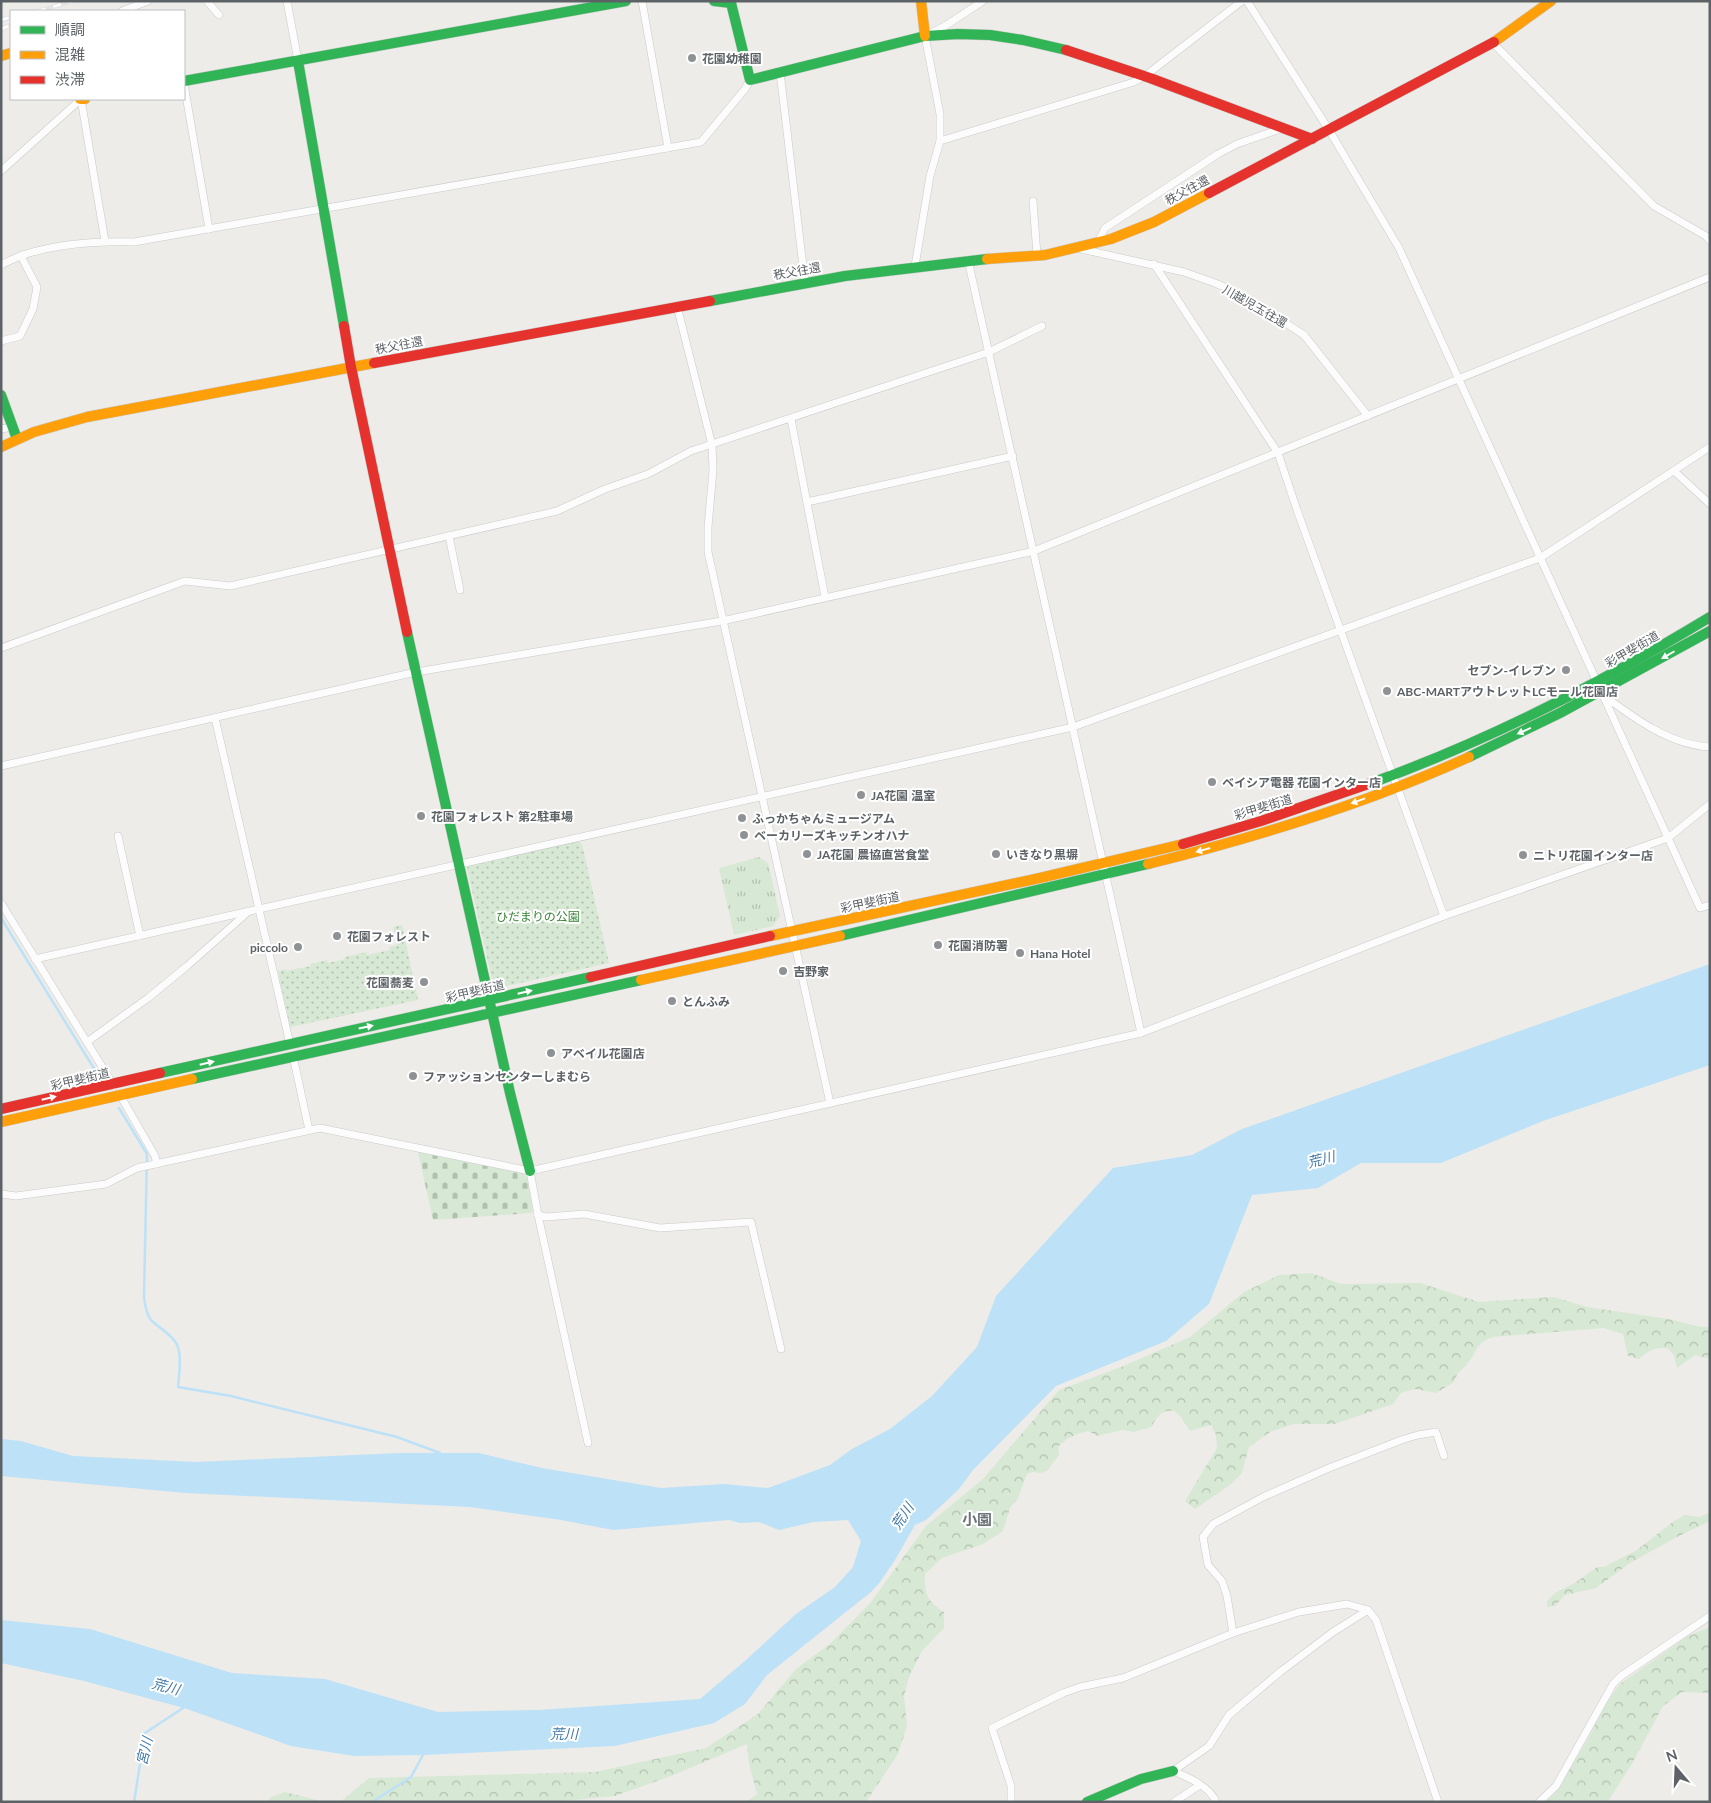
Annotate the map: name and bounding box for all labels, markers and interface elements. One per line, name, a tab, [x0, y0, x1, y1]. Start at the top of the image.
legend	[10, 10, 185, 100]
text: 順調	[55, 20, 85, 38]
text: 混雑	[55, 45, 85, 63]
place label: 花園幼稚園	[702, 51, 762, 66]
marker: 花園幼稚園	[686, 52, 698, 64]
text: 渋滞	[55, 70, 85, 88]
street label: 秩父往還	[1162, 172, 1212, 208]
street label: 秩父往還	[772, 259, 822, 283]
street label: 川越児玉往還	[1220, 282, 1290, 330]
street label: 秩父往還	[374, 333, 424, 357]
street label: 彩甲斐街道	[1602, 628, 1662, 670]
one-way arrow	[1661, 651, 1674, 660]
place label: セブン-イレブン	[1468, 663, 1556, 678]
marker: セブン-イレブン	[1560, 664, 1572, 676]
place label: ABC-MARTアウトレットLCモール花園店	[1396, 684, 1618, 699]
marker: ABC-MARTアウトレットLCモール花園店	[1381, 685, 1393, 697]
one-way arrow	[1517, 728, 1531, 736]
place label: ベイシア電器 花園インター店	[1222, 775, 1381, 790]
marker: ベイシア電器 花園インター店	[1206, 776, 1218, 788]
place label: JA花園 温室	[871, 788, 935, 803]
marker: JA花園 温室	[855, 789, 867, 801]
street label: 彩甲斐街道	[1232, 791, 1294, 823]
one-way arrow	[1350, 797, 1365, 805]
place label: 花園フォレスト 第2駐車場	[431, 809, 573, 824]
marker: 花園フォレスト 第2駐車場	[415, 810, 427, 822]
place label: ふっかちゃんミュージアム	[752, 811, 895, 826]
marker: ふっかちゃんミュージアム	[736, 812, 748, 824]
place label: ベーカリーズキッチンオハナ	[754, 828, 909, 843]
marker: ベーカリーズキッチンオハナ	[738, 829, 750, 841]
place label: JA花園 農協直営食堂	[817, 847, 929, 862]
place label: いきなり黒塀	[1006, 847, 1078, 862]
one-way arrow	[1196, 847, 1211, 855]
marker: JA花園 農協直営食堂	[801, 848, 813, 860]
marker: いきなり黒塀	[990, 848, 1002, 860]
place label: ニトリ花園インター店	[1533, 848, 1653, 863]
marker: ニトリ花園インター店	[1517, 849, 1529, 861]
street label: 彩甲斐街道	[839, 888, 901, 916]
park label: ひだまりの公園	[496, 909, 580, 924]
place label: 花園フォレスト	[347, 929, 431, 944]
marker: 花園フォレスト	[331, 930, 343, 942]
place label: 花園消防署	[948, 938, 1008, 953]
marker: 花園消防署	[932, 939, 944, 951]
place label: piccolo	[250, 940, 288, 955]
marker: piccolo	[292, 941, 304, 953]
place label: Hana Hotel	[1030, 946, 1091, 961]
marker: Hana Hotel	[1014, 947, 1026, 959]
place label: 吉野家	[793, 964, 829, 979]
marker: 吉野家	[777, 965, 789, 977]
place label: 花園蕎麦	[366, 975, 414, 990]
marker: 花園蕎麦	[418, 976, 430, 988]
street label: 彩甲斐街道	[444, 977, 506, 1005]
one-way arrow	[517, 988, 532, 996]
place label: とんふみ	[682, 994, 730, 1009]
marker: とんふみ	[666, 995, 678, 1007]
one-way arrow	[358, 1023, 374, 1031]
place label: アベイル花園店	[561, 1046, 645, 1061]
marker: アベイル花園店	[545, 1047, 557, 1059]
one-way arrow	[200, 1059, 215, 1067]
street label: 彩甲斐街道	[49, 1065, 111, 1093]
place label: ファッションセンターしまむら	[423, 1069, 591, 1084]
marker: ファッションセンターしまむら	[407, 1070, 419, 1082]
one-way arrow	[41, 1094, 57, 1102]
water label: 荒川	[1305, 1147, 1339, 1171]
water label: 荒川	[887, 1498, 918, 1532]
district label: 小園	[962, 1510, 992, 1528]
water label: 荒川	[150, 1674, 184, 1698]
water label: 荒川	[550, 1725, 580, 1742]
water label: 宮川	[132, 1733, 156, 1767]
north arrow	[1651, 1743, 1701, 1793]
text: N	[1664, 1745, 1679, 1765]

